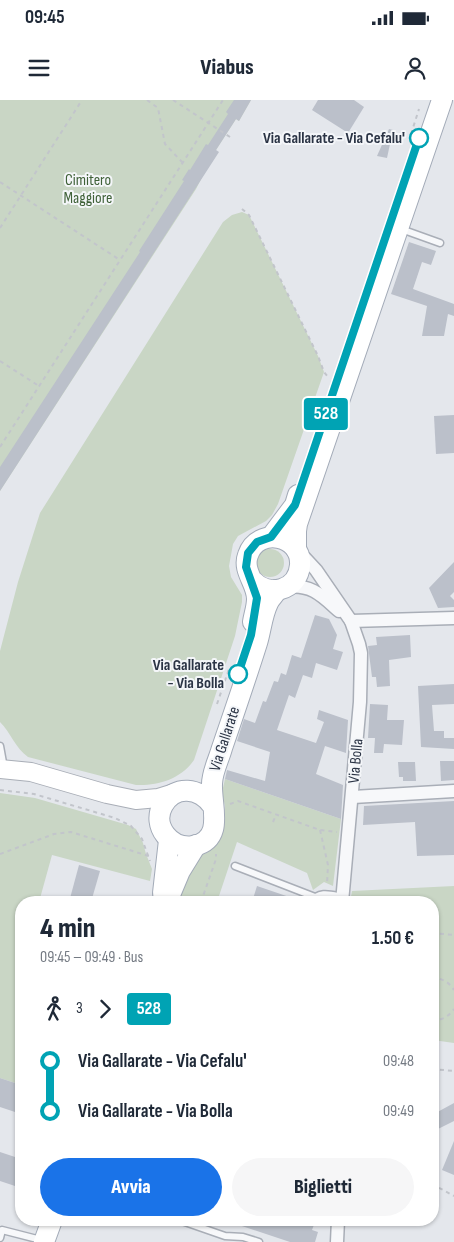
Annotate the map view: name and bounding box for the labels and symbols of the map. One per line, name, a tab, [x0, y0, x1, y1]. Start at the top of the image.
marker: Via Gallarate - Via Cefalu'	[409, 128, 429, 148]
place label: Via Gallarate - Via Cefalu'	[263, 129, 405, 148]
park label: Cimitero Maggiore	[64, 171, 112, 208]
line badge: 528	[297, 398, 355, 430]
place label: Via Gallarate - Via Bolla	[153, 656, 224, 693]
marker: Via Gallarate - Via Bolla	[228, 664, 248, 684]
street label: Via Gallarate	[206, 704, 244, 774]
street label: Via Bolla	[345, 738, 367, 784]

